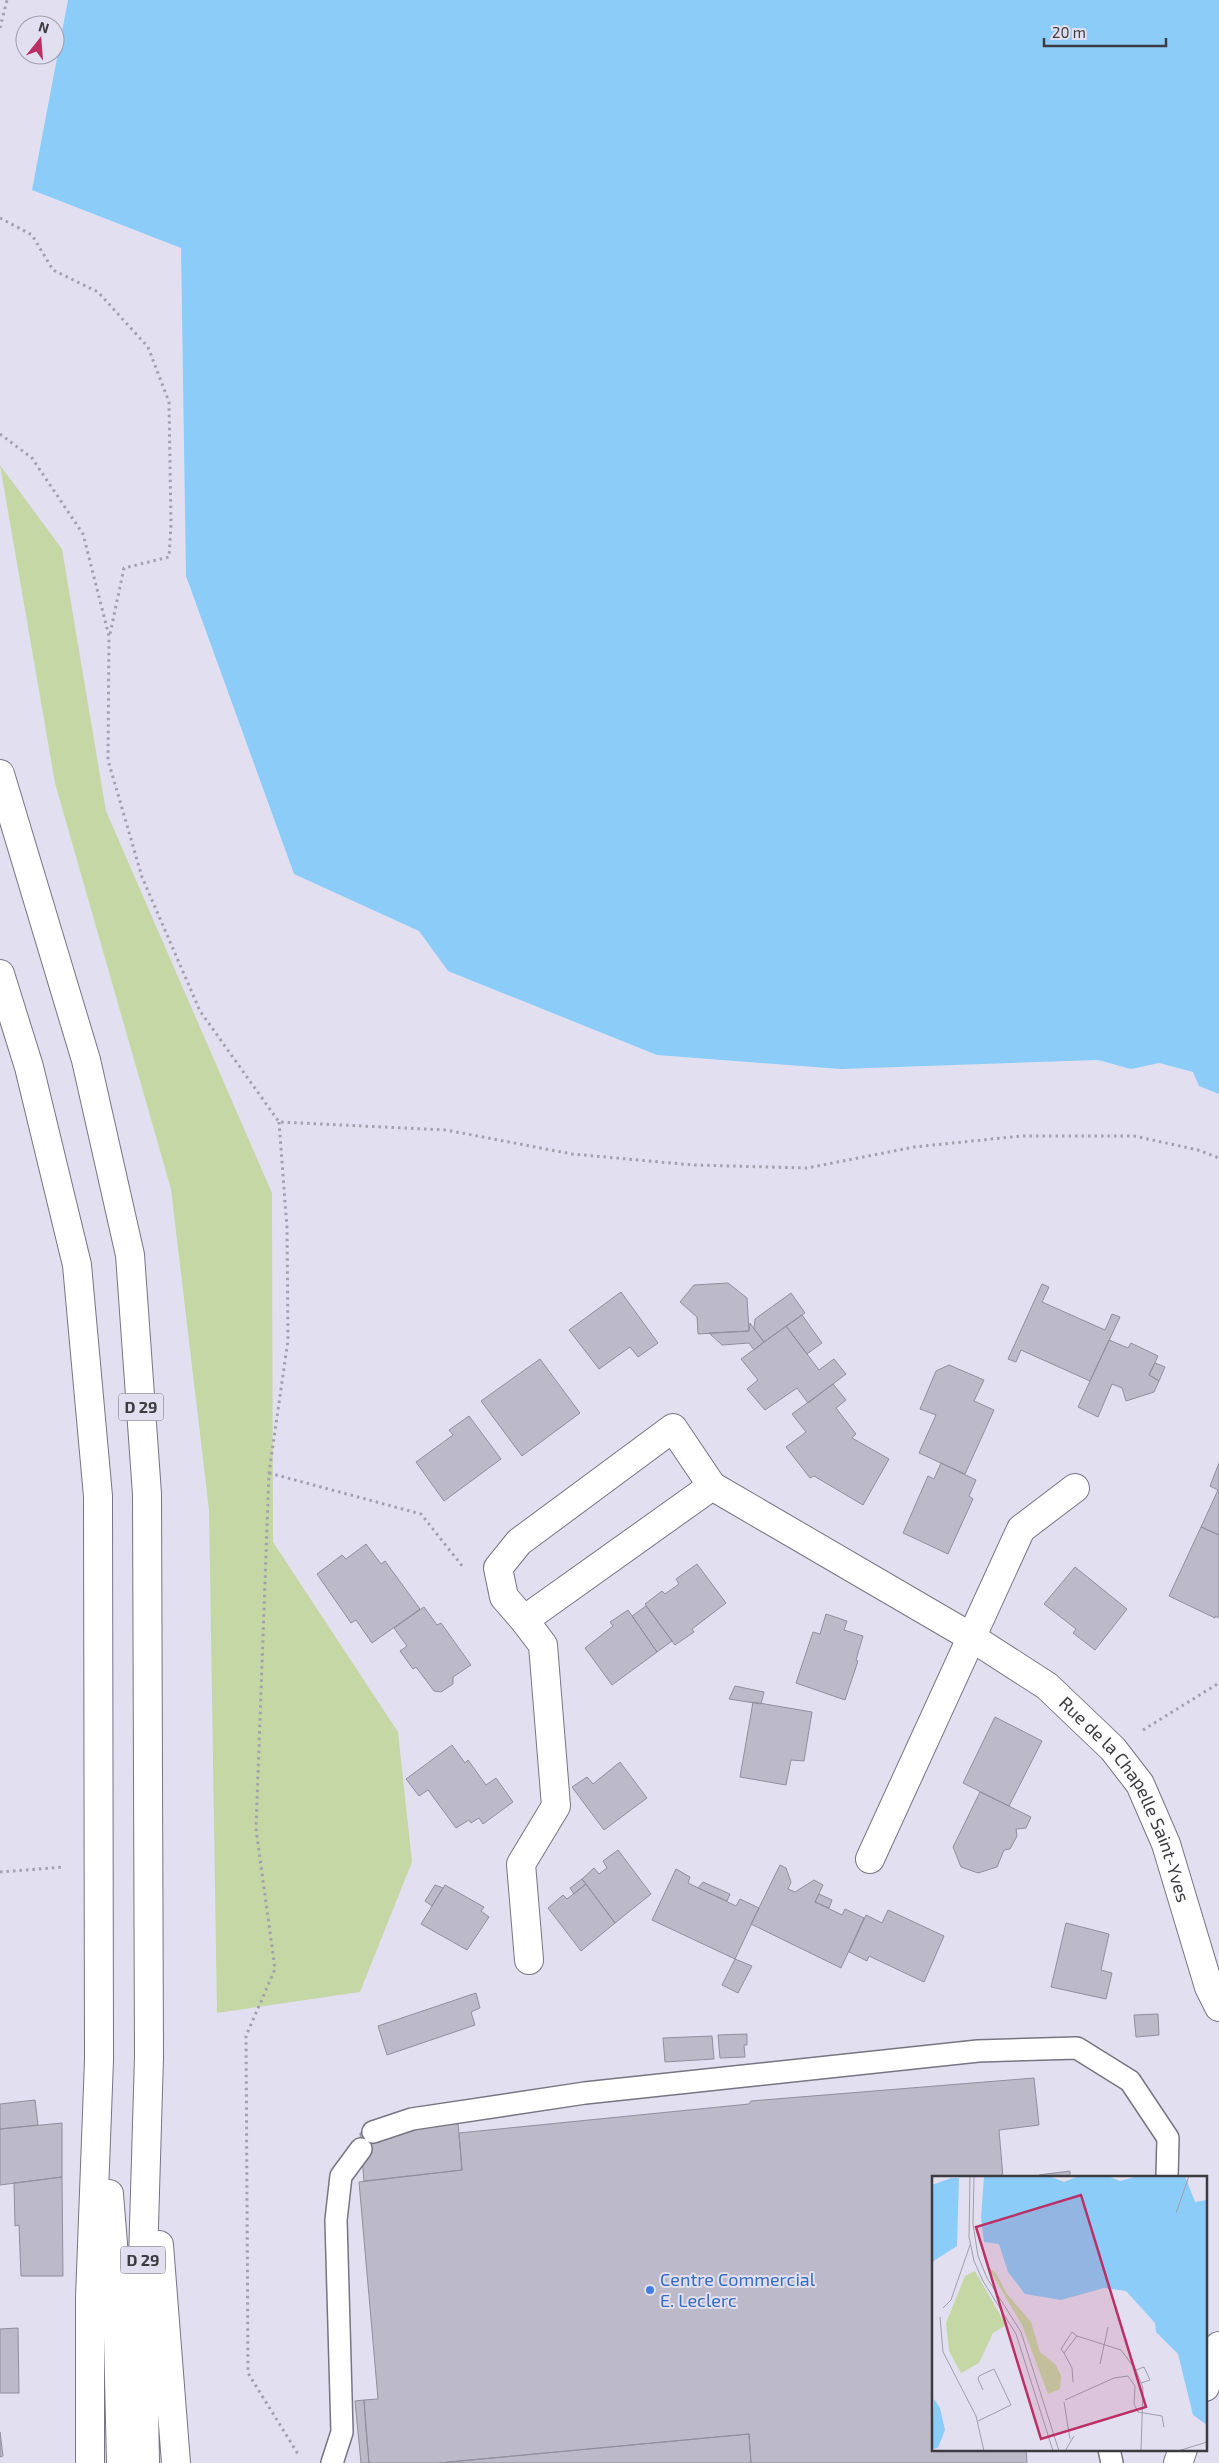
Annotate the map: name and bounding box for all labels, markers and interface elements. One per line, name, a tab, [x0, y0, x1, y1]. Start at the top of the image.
north arrow	[15, 15, 65, 65]
scale bar	[1044, 15, 1166, 47]
text: N	[37, 17, 51, 37]
text: 20 m	[1052, 23, 1086, 41]
road number: D 29	[118, 1394, 164, 1420]
street label: Rue de la Chapelle Saint-Yves	[1055, 1692, 1195, 1905]
inset map	[932, 2176, 1206, 2450]
road number: D 29	[120, 2246, 166, 2274]
place label: Centre Commercial E. Leclerc	[660, 2268, 816, 2311]
marker: Centre Commercial E. Leclerc	[644, 2284, 656, 2296]

